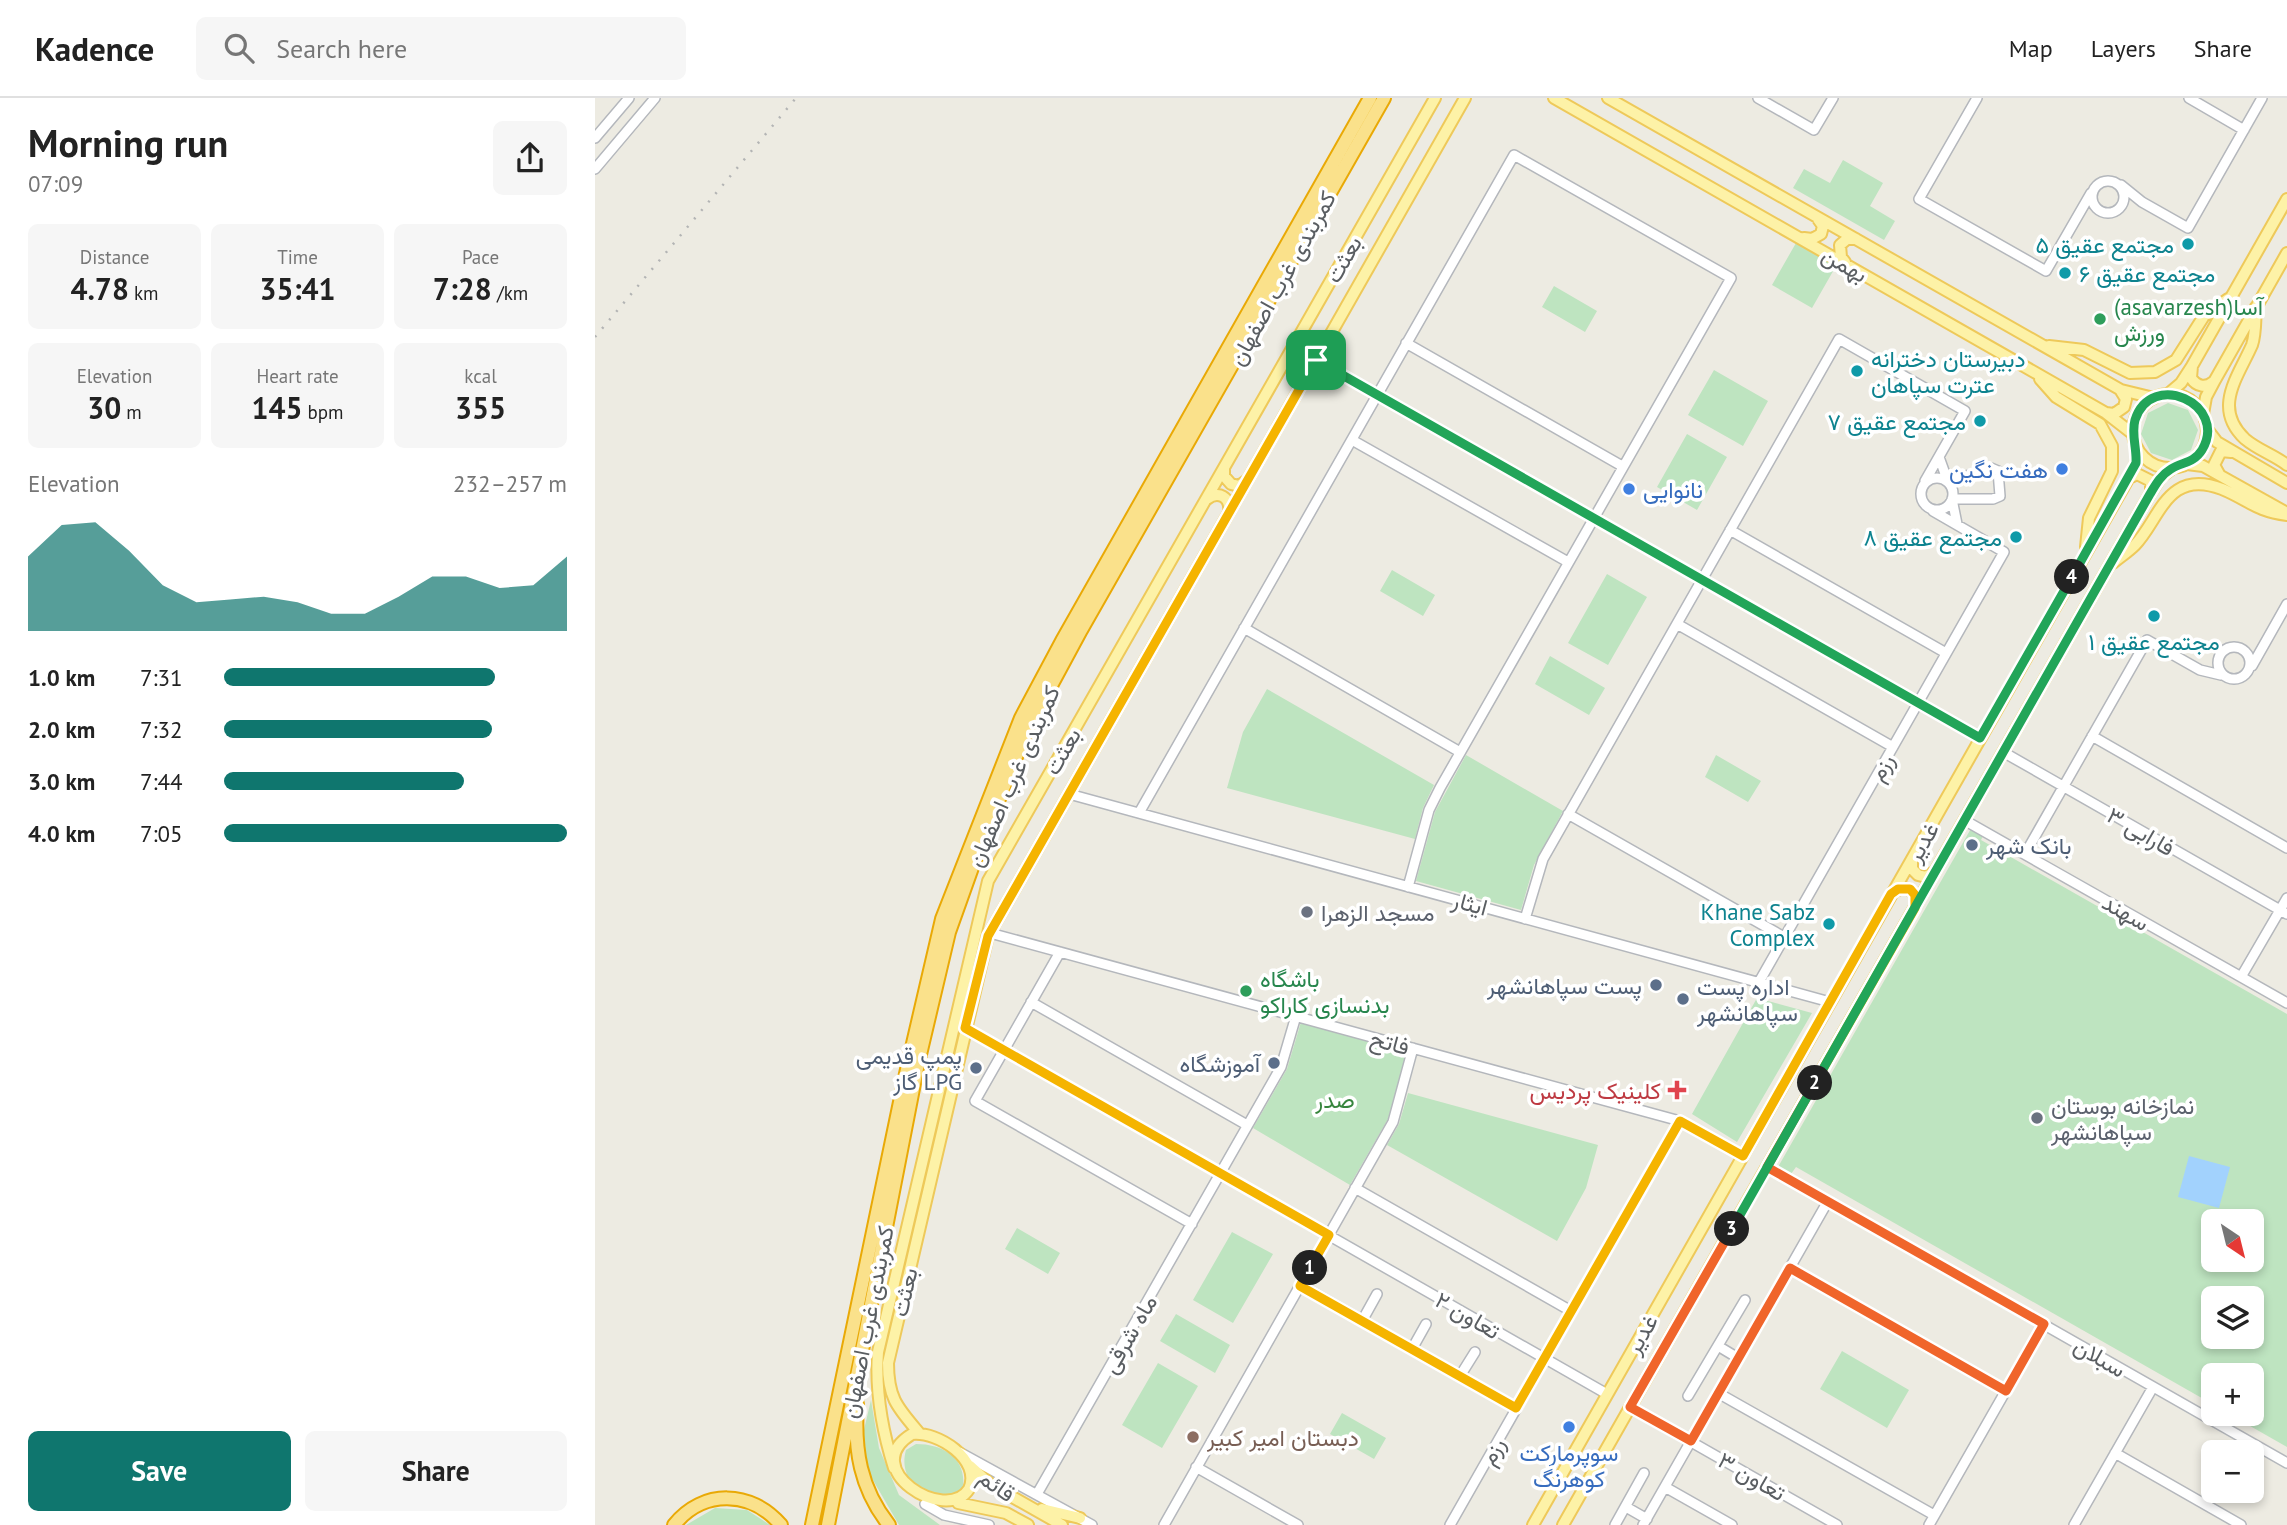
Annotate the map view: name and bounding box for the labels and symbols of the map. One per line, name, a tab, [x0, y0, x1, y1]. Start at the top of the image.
street label: کمربندی غرب اصفهان	[1222, 186, 1343, 371]
street label: بعثت	[1318, 230, 1368, 288]
place label: مجتمع عقیق ۵	[2035, 230, 2174, 261]
marker: مجتمع عقیق ۵	[2180, 236, 2196, 252]
street label: بهمن	[1816, 239, 1873, 289]
place label: مجتمع عقیق ۶	[2079, 259, 2215, 290]
marker: مجتمع عقیق ۶	[2057, 265, 2073, 281]
place label: (asavarzesh)آسا ورزش	[2114, 292, 2265, 348]
marker: (asavarzesh)آسا ورزش	[2092, 311, 2108, 327]
pin	[1286, 330, 1346, 390]
place label: دبیرستان دخترانه عترت سپاهان	[1871, 344, 2025, 401]
marker: دبیرستان دخترانه عترت سپاهان	[1849, 363, 1865, 379]
place label: مجتمع عقیق ۷	[1827, 407, 1966, 438]
marker: مجتمع عقیق ۷	[1972, 413, 1988, 429]
place label: هفت نگین	[1949, 455, 2048, 484]
marker: هفت نگین	[2054, 461, 2070, 477]
place label: نانوایی	[1643, 475, 1703, 505]
marker: نانوایی	[1621, 481, 1637, 497]
place label: مجتمع عقیق ۸	[1863, 523, 2002, 554]
marker: مجتمع عقیق ۸	[2008, 529, 2024, 545]
pin: 4	[2055, 560, 2089, 594]
marker: مجتمع عقیق ۱	[2146, 608, 2162, 624]
place label: مجتمع عقیق ۱	[2088, 627, 2220, 658]
street label: کمربندی غرب اصفهان	[960, 681, 1067, 871]
street label: بعثت	[1037, 722, 1087, 780]
street label: رزم	[1862, 748, 1901, 787]
street label: فارابی ۳	[2102, 800, 2180, 863]
street label: غدیر	[1899, 817, 1946, 868]
place label: بانک شهر	[1985, 831, 2072, 861]
marker: بانک شهر	[1964, 837, 1980, 853]
street label: ایثار	[1448, 884, 1491, 923]
street label: سهند	[2097, 887, 2155, 938]
place label: Khane Sabz Complex	[1701, 897, 1815, 952]
place label: مسجد الزهرا	[1321, 898, 1434, 928]
marker: مسجد الزهرا	[1299, 904, 1315, 920]
marker: Khane Sabz Complex	[1821, 916, 1837, 932]
place label: باشگاه بدنسازی کاراکو	[1260, 964, 1390, 1020]
place label: پست سپاهانشهر	[1486, 971, 1642, 1002]
place label: اداره پست سپاهانشهر	[1696, 972, 1798, 1029]
marker: پست سپاهانشهر	[1648, 977, 1664, 993]
marker: باشگاه بدنسازی کاراکو	[1238, 983, 1254, 999]
marker: اداره پست سپاهانشهر	[1675, 991, 1691, 1007]
street label: فاتح	[1367, 1023, 1413, 1063]
place label: پمپ قدیمی گاز LPG	[856, 1041, 962, 1097]
place label: آموزشگاه	[1179, 1049, 1262, 1079]
marker: آموزشگاه	[1266, 1055, 1282, 1071]
marker: پمپ قدیمی گاز LPG	[968, 1060, 984, 1076]
pin: 2	[1797, 1066, 1833, 1100]
place label: کلینیک پردیس	[1530, 1076, 1661, 1107]
marker: کلینیک پردیس	[1667, 1080, 1687, 1100]
park label: صدر	[1314, 1085, 1355, 1115]
place label: نمازخانه بوستان سپاهانشهر	[2050, 1091, 2194, 1148]
marker: نمازخانه بوستان سپاهانشهر	[2029, 1110, 2045, 1126]
north arrow	[2201, 1209, 2265, 1272]
pin: 3	[1715, 1212, 1749, 1246]
street label: کمربندی غرب اصفهان	[834, 1223, 901, 1421]
pin: 1	[1293, 1250, 1327, 1286]
street label: بعثت	[884, 1265, 924, 1319]
street label: تعاون ۲	[1430, 1285, 1506, 1345]
street label: ماه شرقی	[1095, 1289, 1164, 1379]
street label: غدیر	[1618, 1309, 1665, 1360]
street label: سبلان	[2069, 1331, 2131, 1383]
marker: سوپرمارکت کوهرنگ	[1561, 1419, 1577, 1435]
place label: دبستان امیر کبیر	[1206, 1423, 1359, 1453]
marker: دبستان امیر کبیر	[1185, 1429, 1201, 1445]
street label: رزم	[1473, 1432, 1512, 1470]
place label: سوپرمارکت کوهرنگ	[1519, 1438, 1619, 1494]
street label: تعاون ۳	[1713, 1445, 1791, 1507]
street label: قائم	[972, 1462, 1021, 1509]

